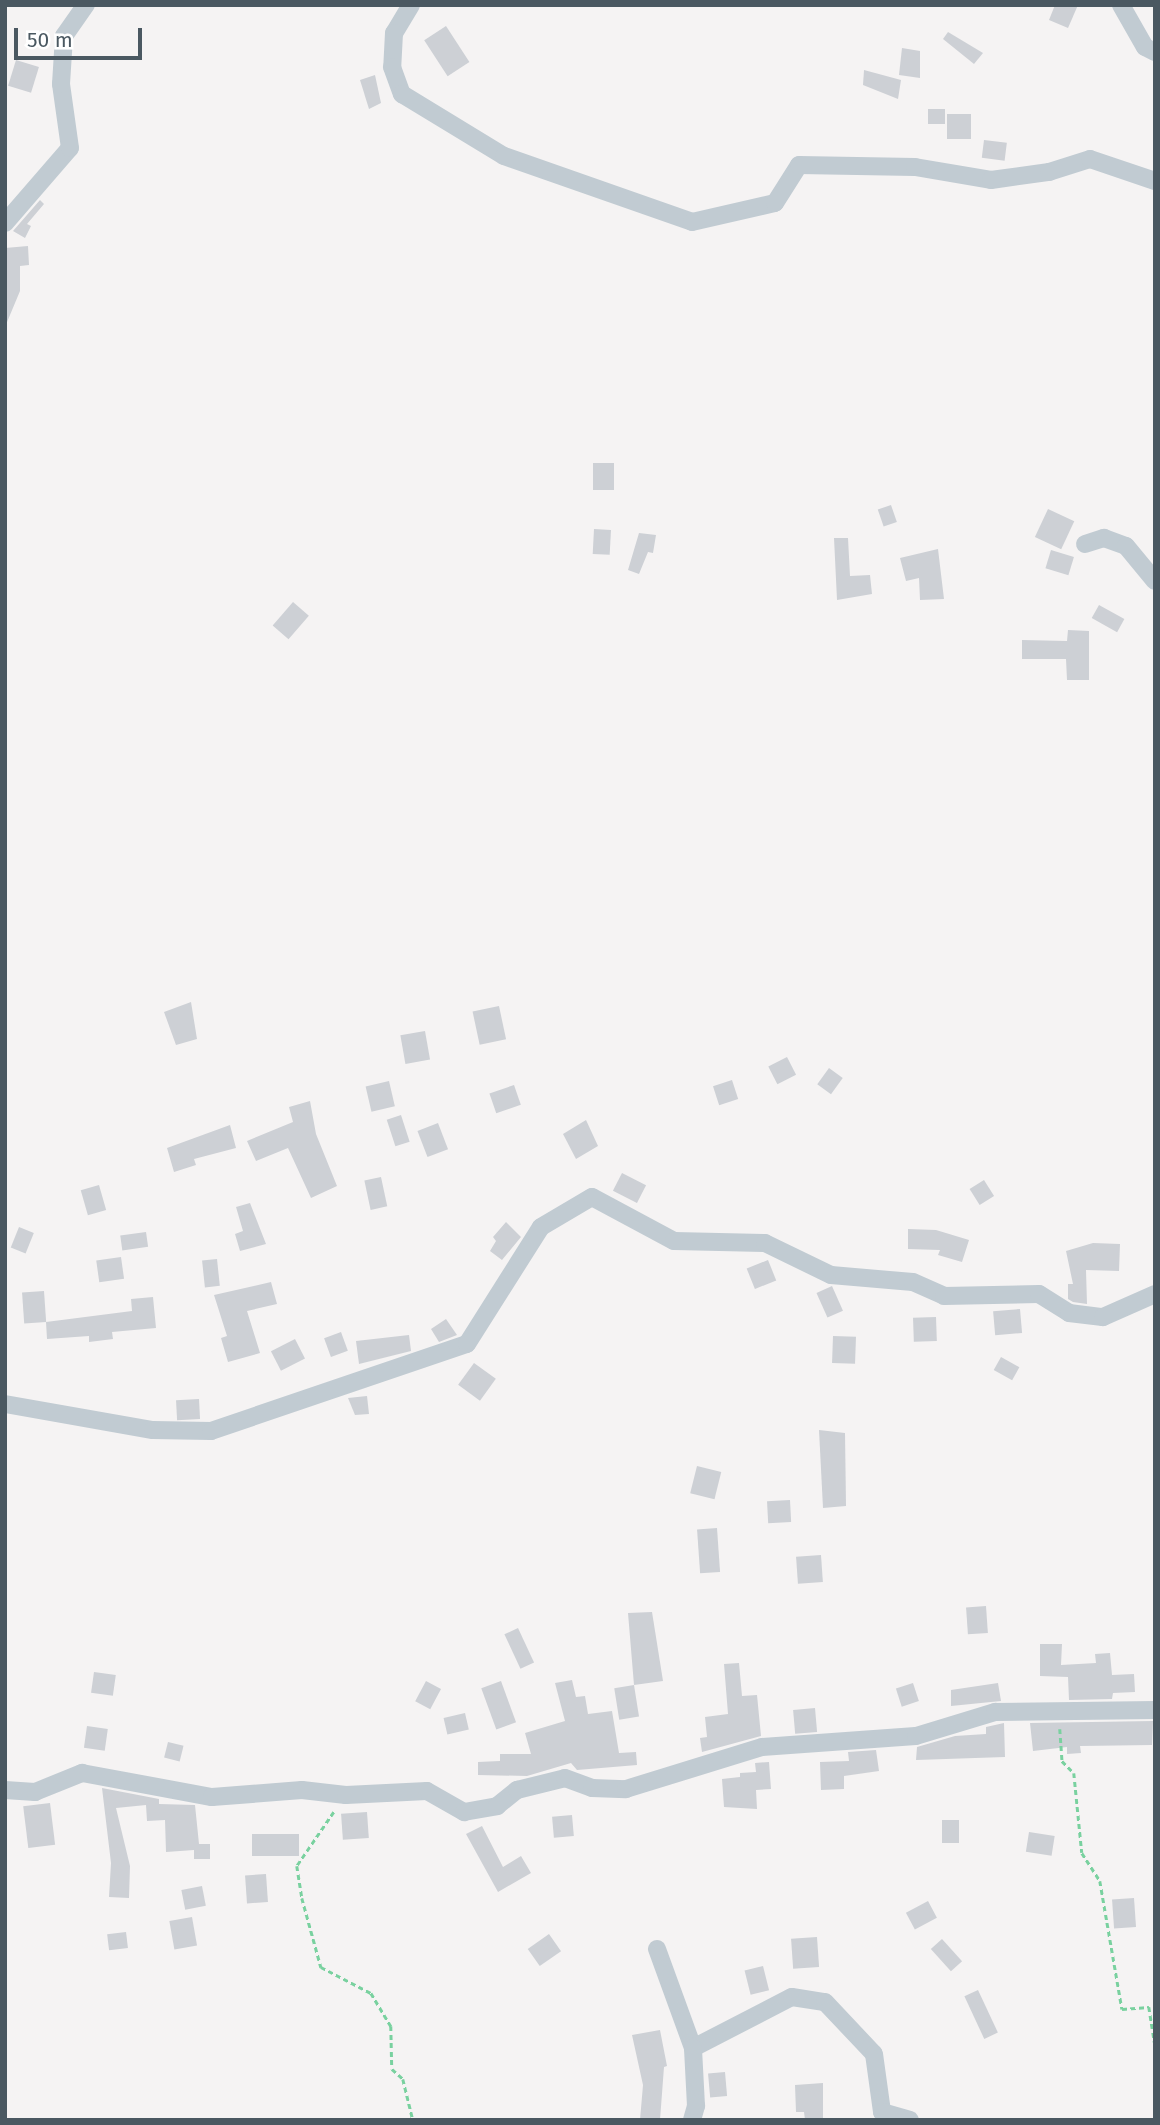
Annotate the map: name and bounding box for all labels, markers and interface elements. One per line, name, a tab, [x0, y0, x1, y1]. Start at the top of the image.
scale bar	[18, 14, 145, 58]
text: 50 m	[27, 27, 73, 53]

